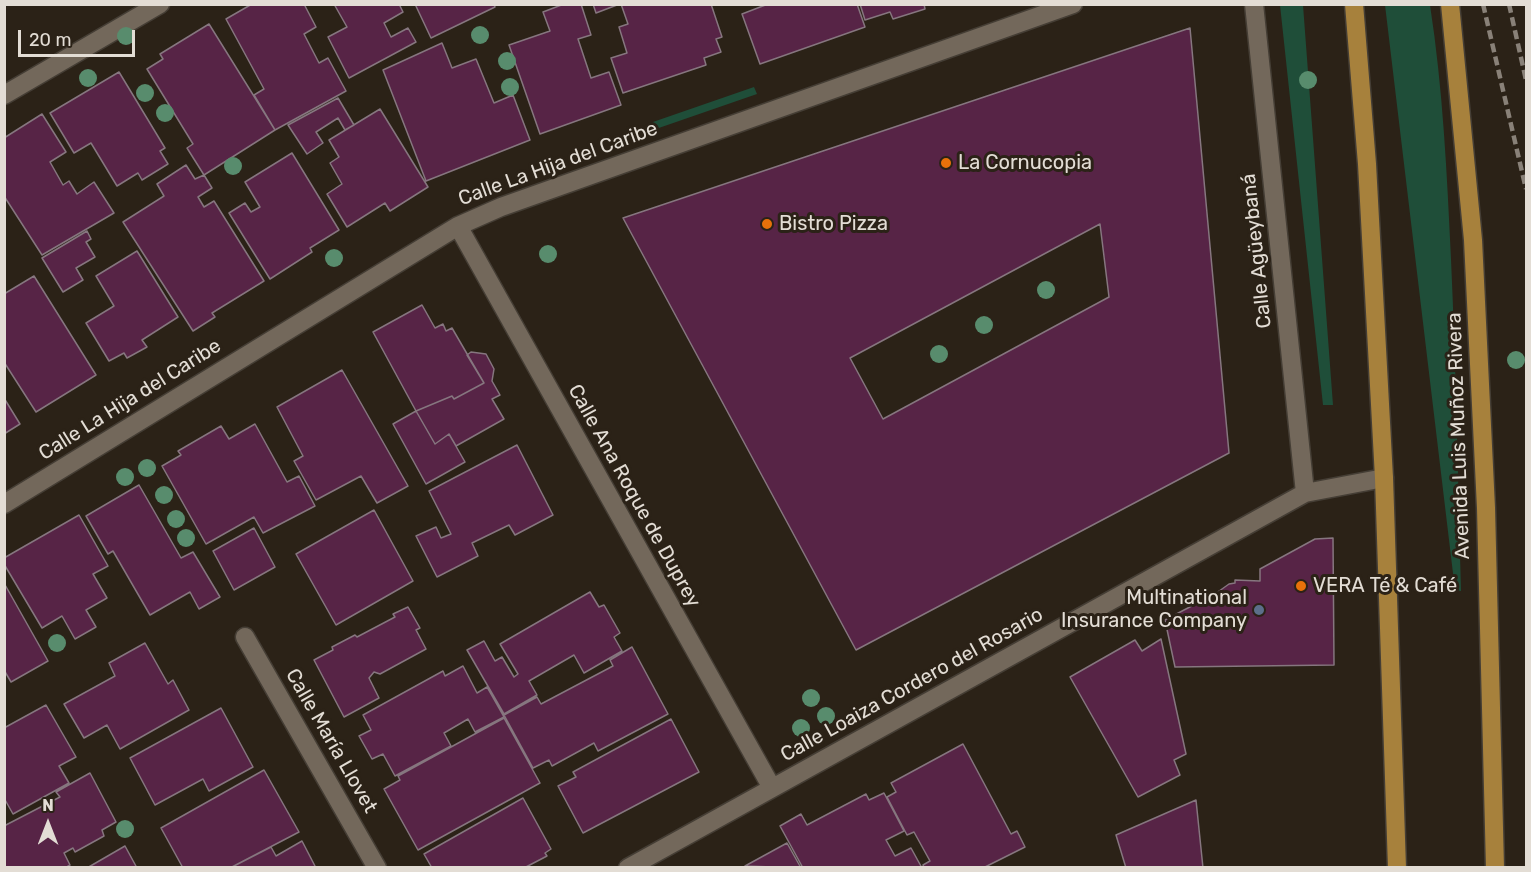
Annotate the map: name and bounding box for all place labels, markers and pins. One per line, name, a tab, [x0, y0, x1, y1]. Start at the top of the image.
place label: La Cornucopia	[958, 151, 1092, 175]
marker: La Cornucopia	[939, 156, 953, 170]
place label: Bistro Pizza	[779, 212, 888, 236]
marker: Bistro Pizza	[760, 217, 774, 231]
place label: VERA Té & Café	[1313, 574, 1457, 598]
marker: VERA Té & Café	[1294, 579, 1308, 593]
place label: Multinational Insurance Company	[1061, 586, 1247, 633]
marker: Multinational Insurance Company	[1252, 603, 1266, 617]

